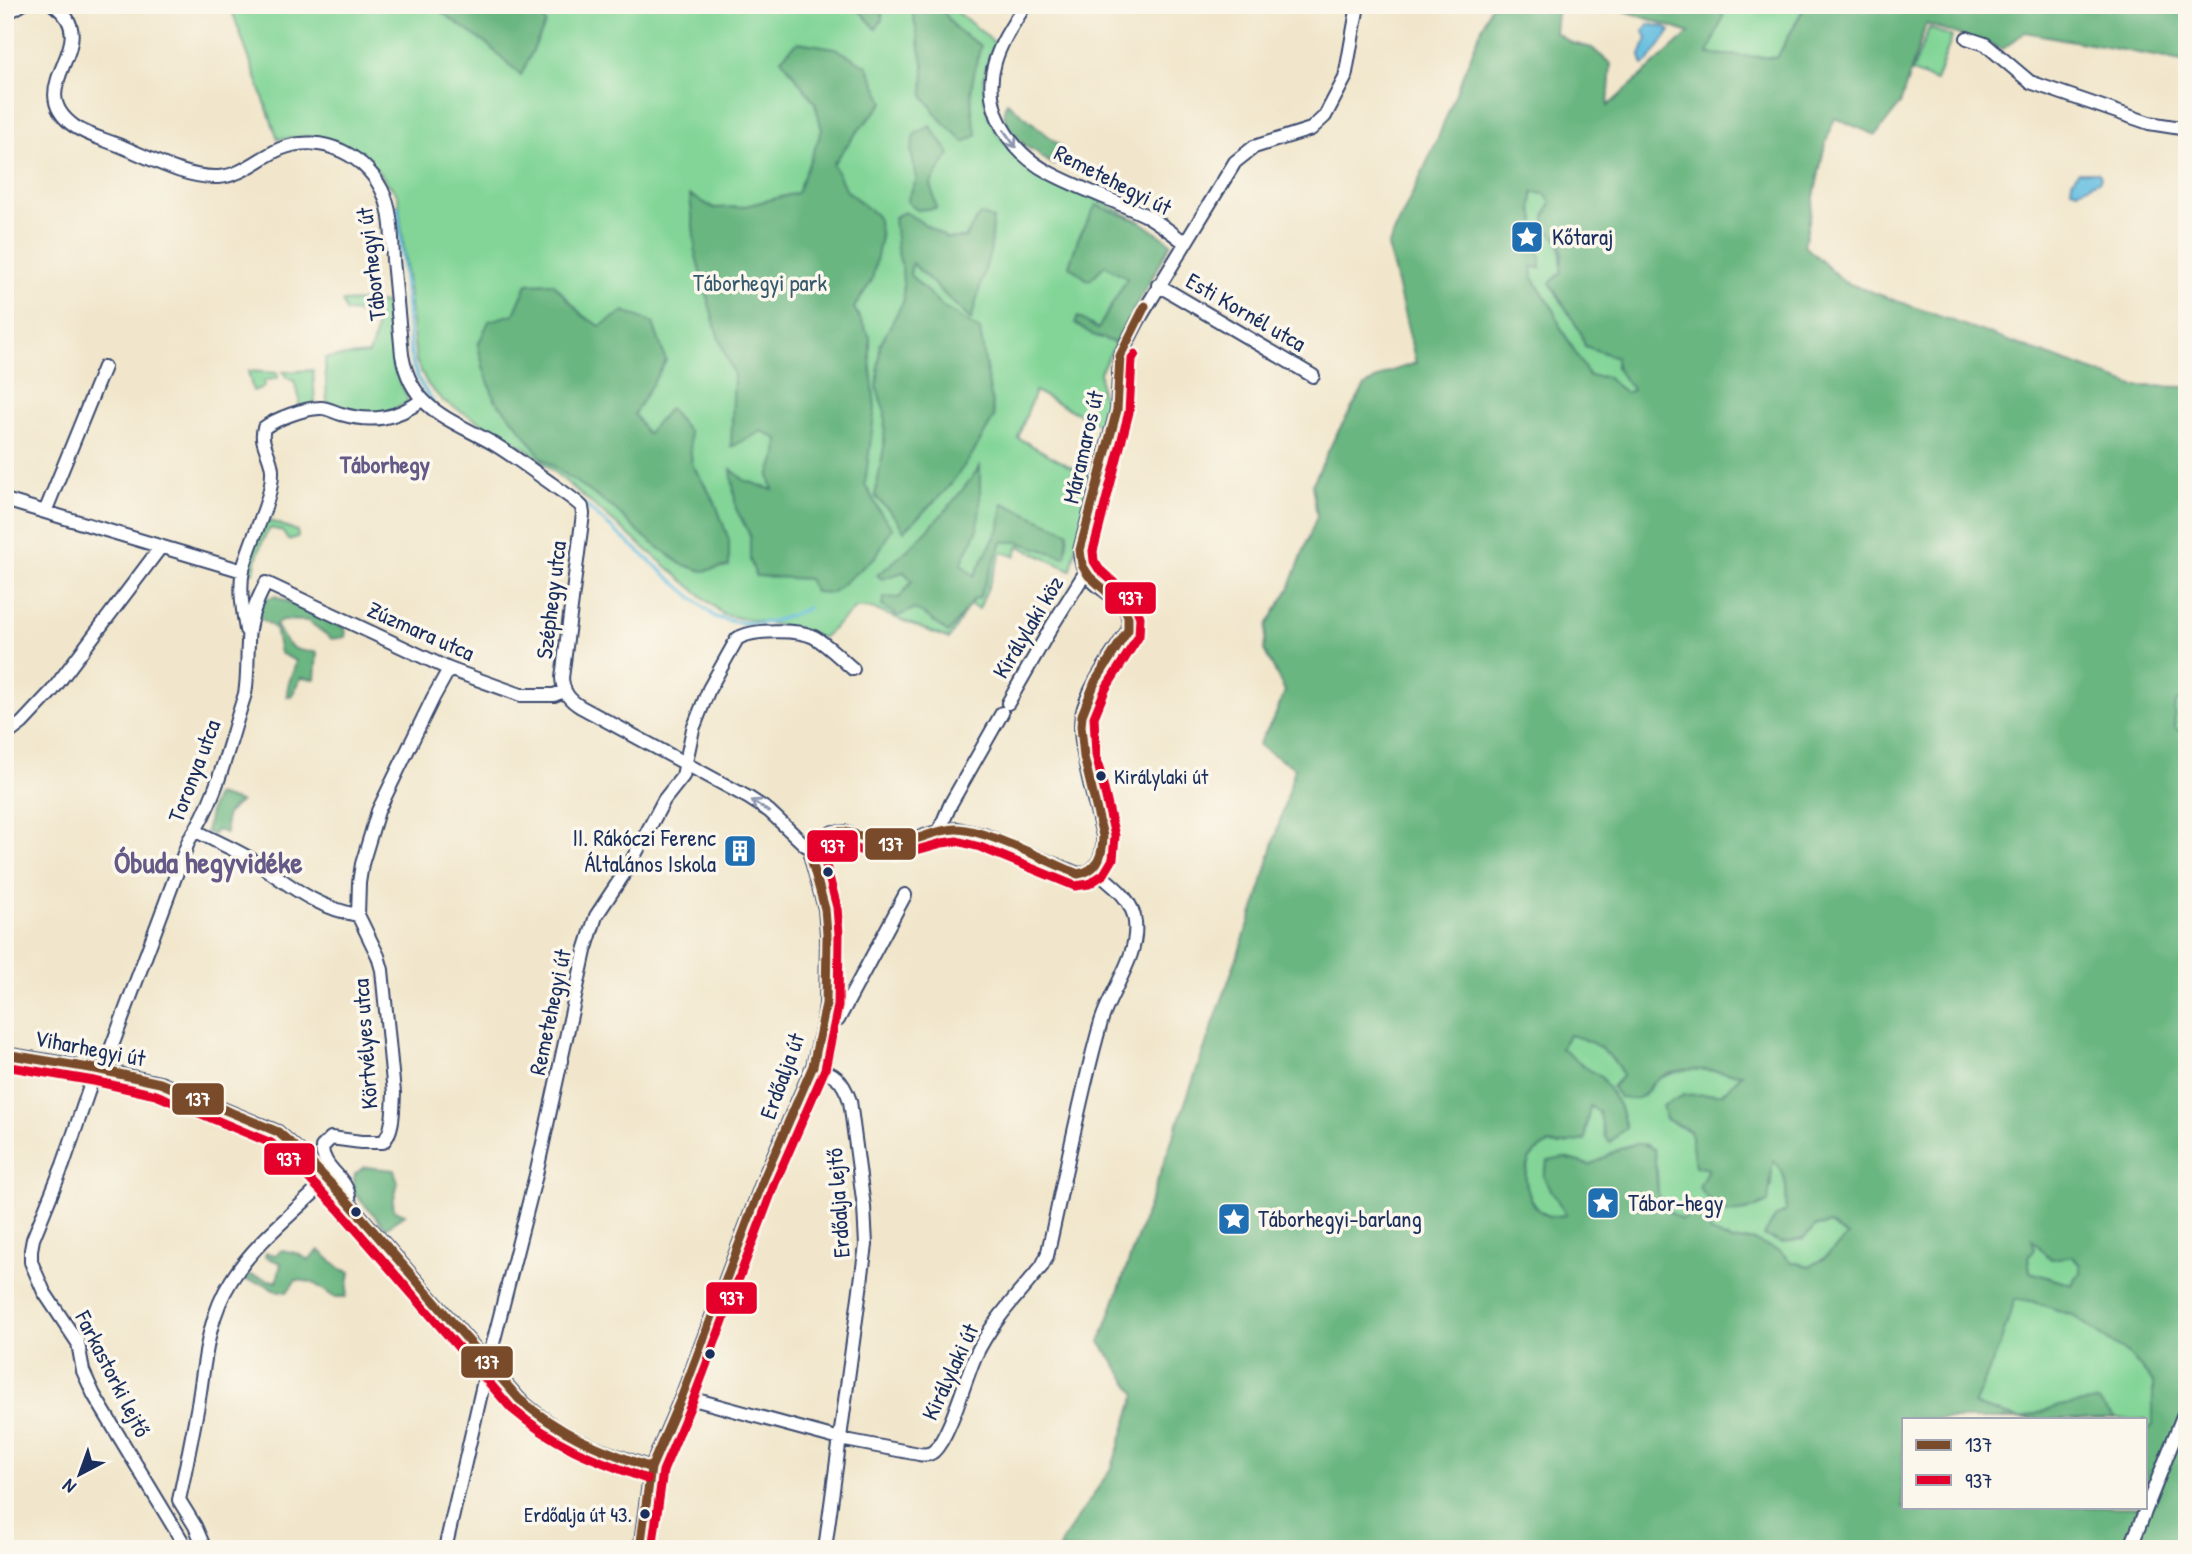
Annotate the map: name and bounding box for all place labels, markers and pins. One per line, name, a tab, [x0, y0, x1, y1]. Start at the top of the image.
place icon: Kőtaraj	[1508, 218, 1546, 256]
place label: Kőtaraj	[1552, 221, 1614, 252]
place label: Királylaki út	[1114, 762, 1209, 791]
marker: Királylaki út	[1094, 769, 1108, 783]
place label: II. Rákóczi Ferenc Általános Iskola	[572, 822, 716, 879]
building icon: II. Rákóczi Ferenc Általános Iskola	[721, 832, 759, 870]
unlabelled marker	[821, 865, 835, 879]
place icon: Tábor-hegy	[1584, 1184, 1622, 1222]
place label: Tábor-hegy	[1628, 1187, 1724, 1218]
place icon: Táborhegyi-barlang	[1215, 1200, 1253, 1238]
place label: Táborhegyi-barlang	[1258, 1203, 1422, 1234]
unlabelled marker	[349, 1205, 363, 1219]
unlabelled marker	[703, 1347, 717, 1361]
place label: Erdőalja út 43.	[524, 1500, 632, 1529]
marker: Erdőalja út 43.	[638, 1507, 652, 1521]

